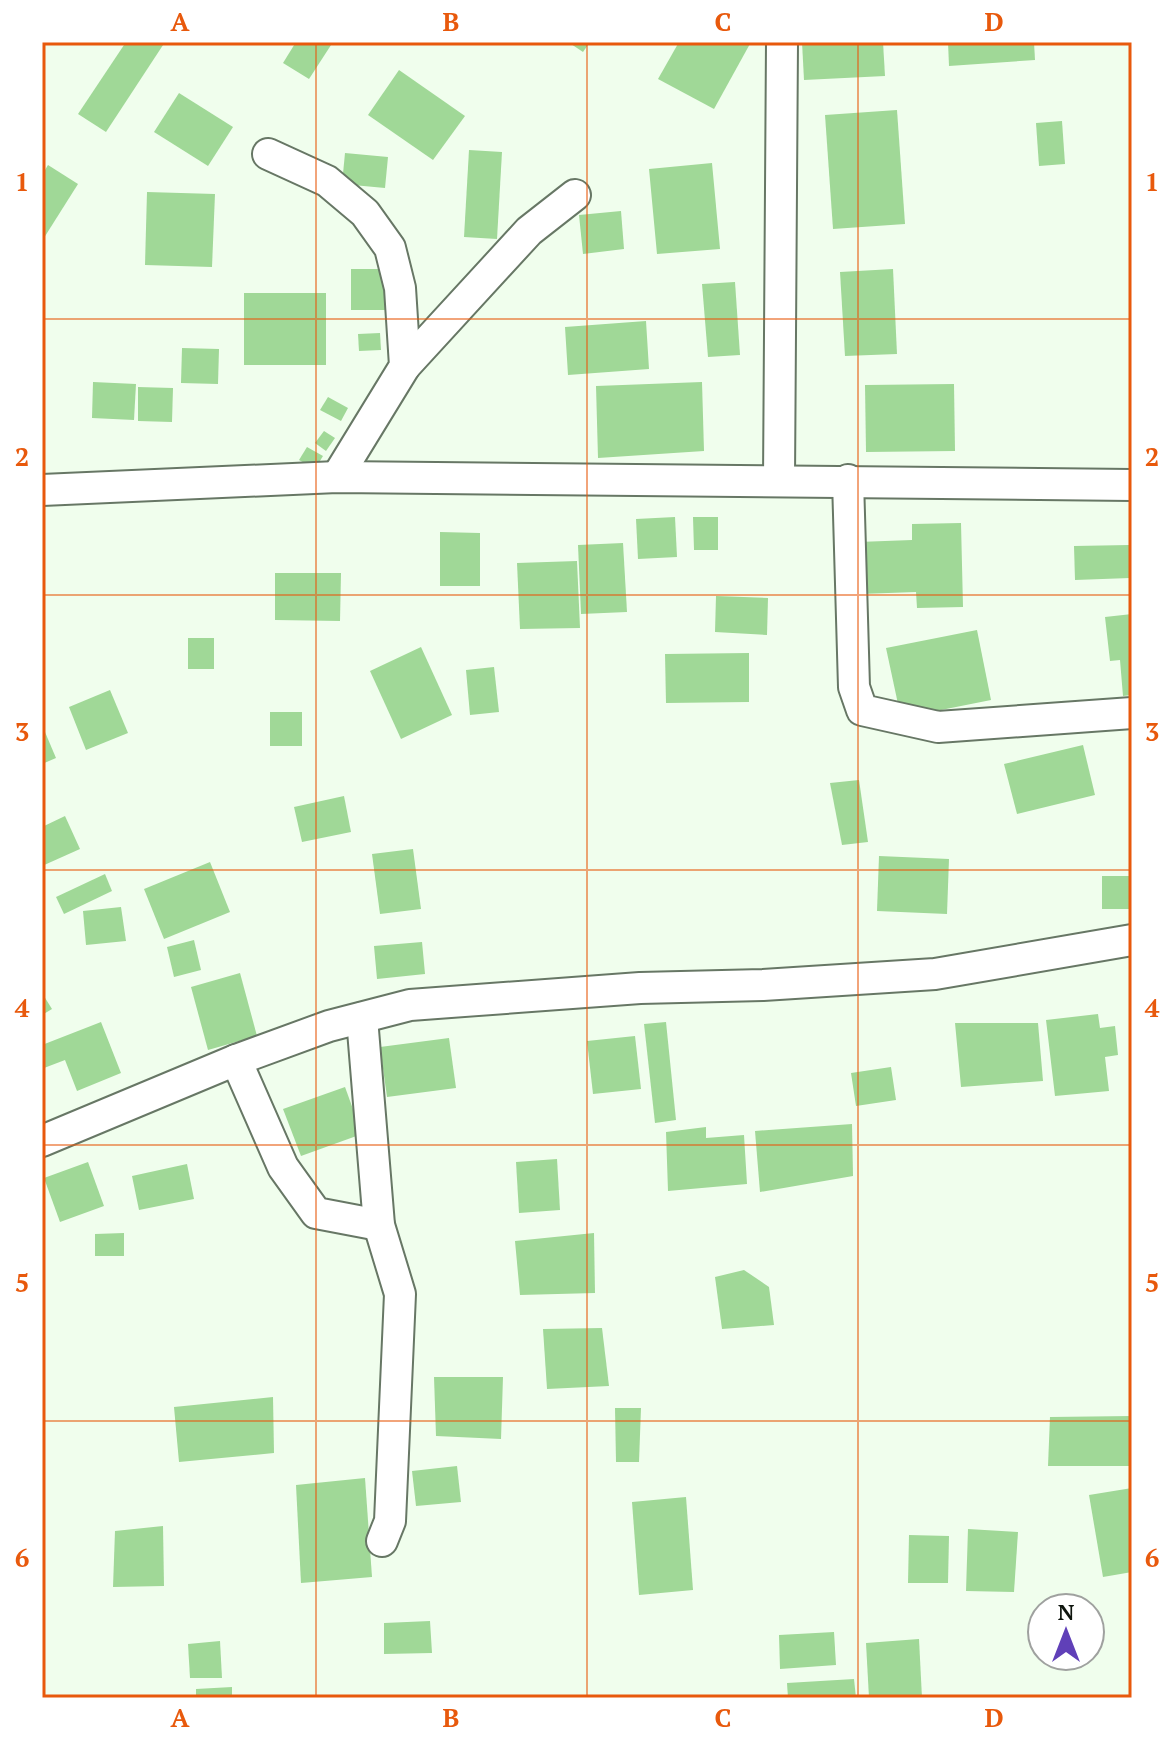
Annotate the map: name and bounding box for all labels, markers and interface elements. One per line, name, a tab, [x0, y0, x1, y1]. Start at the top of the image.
text: A	[171, 4, 190, 38]
text: B	[443, 4, 459, 38]
text: C	[715, 4, 731, 38]
text: D	[984, 4, 1004, 38]
text: 1	[15, 164, 29, 198]
text: 1	[1145, 164, 1159, 198]
text: 2	[15, 439, 29, 473]
text: 2	[1145, 439, 1159, 473]
text: 3	[15, 714, 29, 748]
text: 3	[1145, 714, 1159, 748]
text: 4	[15, 990, 30, 1024]
text: 4	[1145, 990, 1160, 1024]
text: 5	[15, 1265, 29, 1299]
text: 5	[1145, 1265, 1159, 1299]
text: 6	[15, 1540, 29, 1574]
text: 6	[1145, 1540, 1159, 1574]
north arrow	[1026, 1592, 1106, 1672]
text: N	[1058, 1597, 1075, 1626]
text: A	[171, 1700, 190, 1734]
text: B	[443, 1700, 459, 1734]
text: C	[715, 1700, 731, 1734]
text: D	[984, 1700, 1004, 1734]

